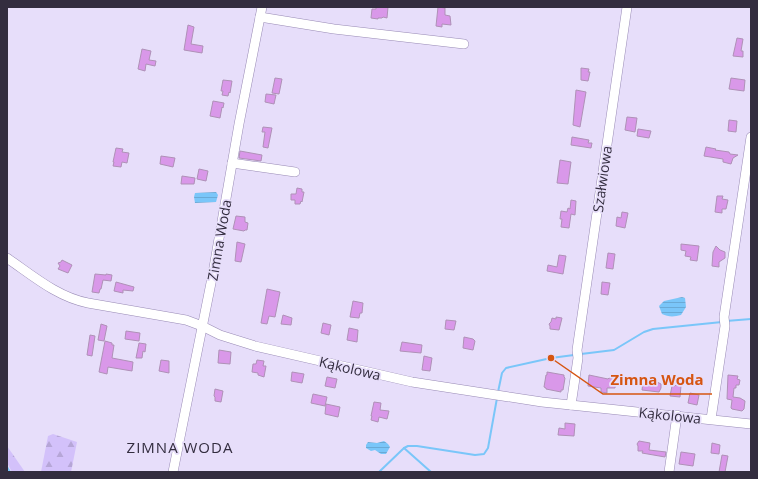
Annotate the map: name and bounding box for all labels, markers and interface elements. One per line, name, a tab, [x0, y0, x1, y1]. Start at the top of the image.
street label: Szałwiowa	[588, 145, 616, 213]
street label: Zimna Woda	[203, 198, 235, 282]
street label: Kąkolowa	[317, 352, 383, 384]
callout: Zimna Woda	[603, 367, 712, 394]
text: Zimna Woda	[610, 369, 704, 389]
street label: Kąkolowa	[638, 402, 702, 428]
district label: ZIMNA WODA	[127, 437, 233, 457]

